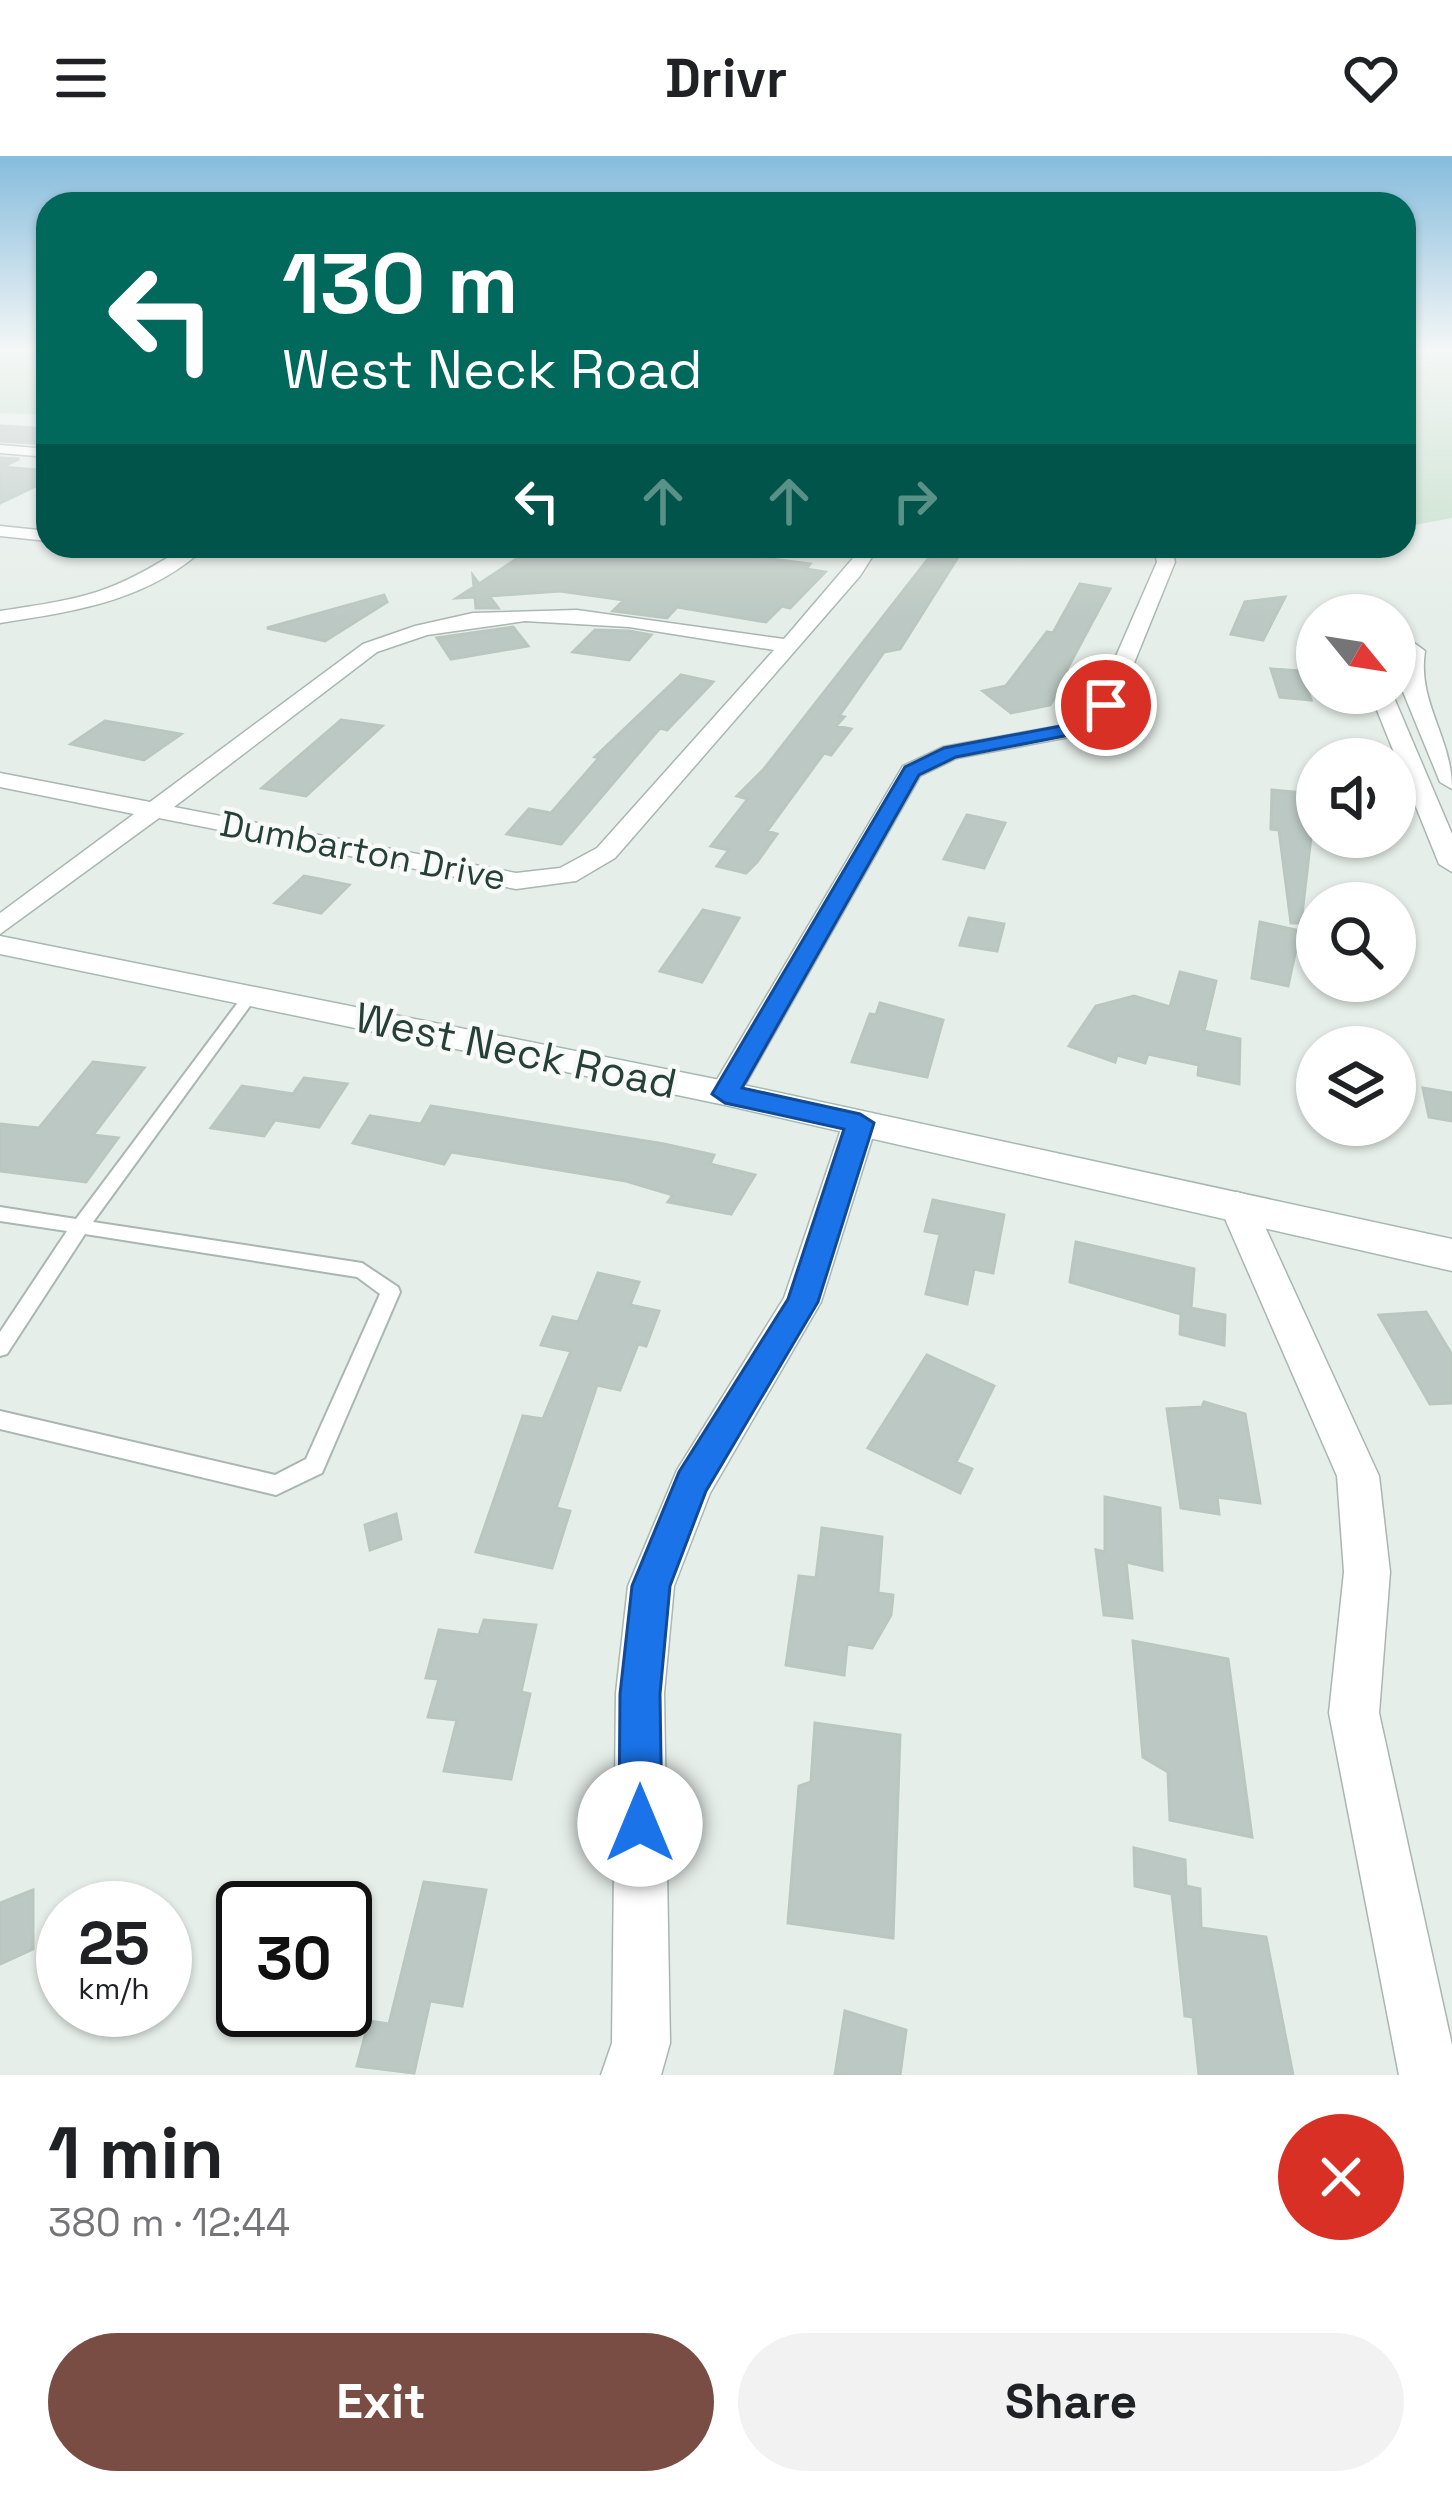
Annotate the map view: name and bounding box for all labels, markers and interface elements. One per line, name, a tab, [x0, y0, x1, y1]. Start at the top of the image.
text: Drivr	[665, 44, 787, 113]
icon: menu	[48, 45, 114, 111]
icon: heart	[1338, 45, 1404, 111]
text: 130 m	[282, 230, 519, 338]
icon: left	[84, 240, 240, 396]
text: West Neck Road	[282, 335, 703, 404]
icon: left	[504, 468, 570, 534]
icon: ahead	[630, 468, 696, 534]
icon: ahead	[756, 468, 822, 534]
icon: right	[882, 468, 948, 534]
north arrow	[1296, 594, 1416, 714]
map controls	[1296, 594, 1416, 1146]
pin	[1055, 654, 1157, 756]
icon: arrive	[1073, 672, 1139, 738]
button: sound	[1296, 738, 1416, 858]
street label: Dumbarton Drive	[216, 801, 510, 901]
button: search	[1296, 882, 1416, 1002]
street label: West Neck Road	[350, 991, 681, 1110]
button: layers	[1296, 1026, 1416, 1146]
position arrow	[577, 1761, 703, 1887]
speed limit sign: 30	[216, 1881, 372, 2037]
text: 25	[78, 1905, 150, 1982]
text: km/h	[78, 1969, 150, 2008]
text: 1 min	[48, 2107, 224, 2199]
button: close	[1278, 2114, 1404, 2240]
text: 380 m · 12:44	[48, 2198, 290, 2247]
button: Exit	[48, 2333, 714, 2471]
button: Share	[738, 2333, 1404, 2471]

